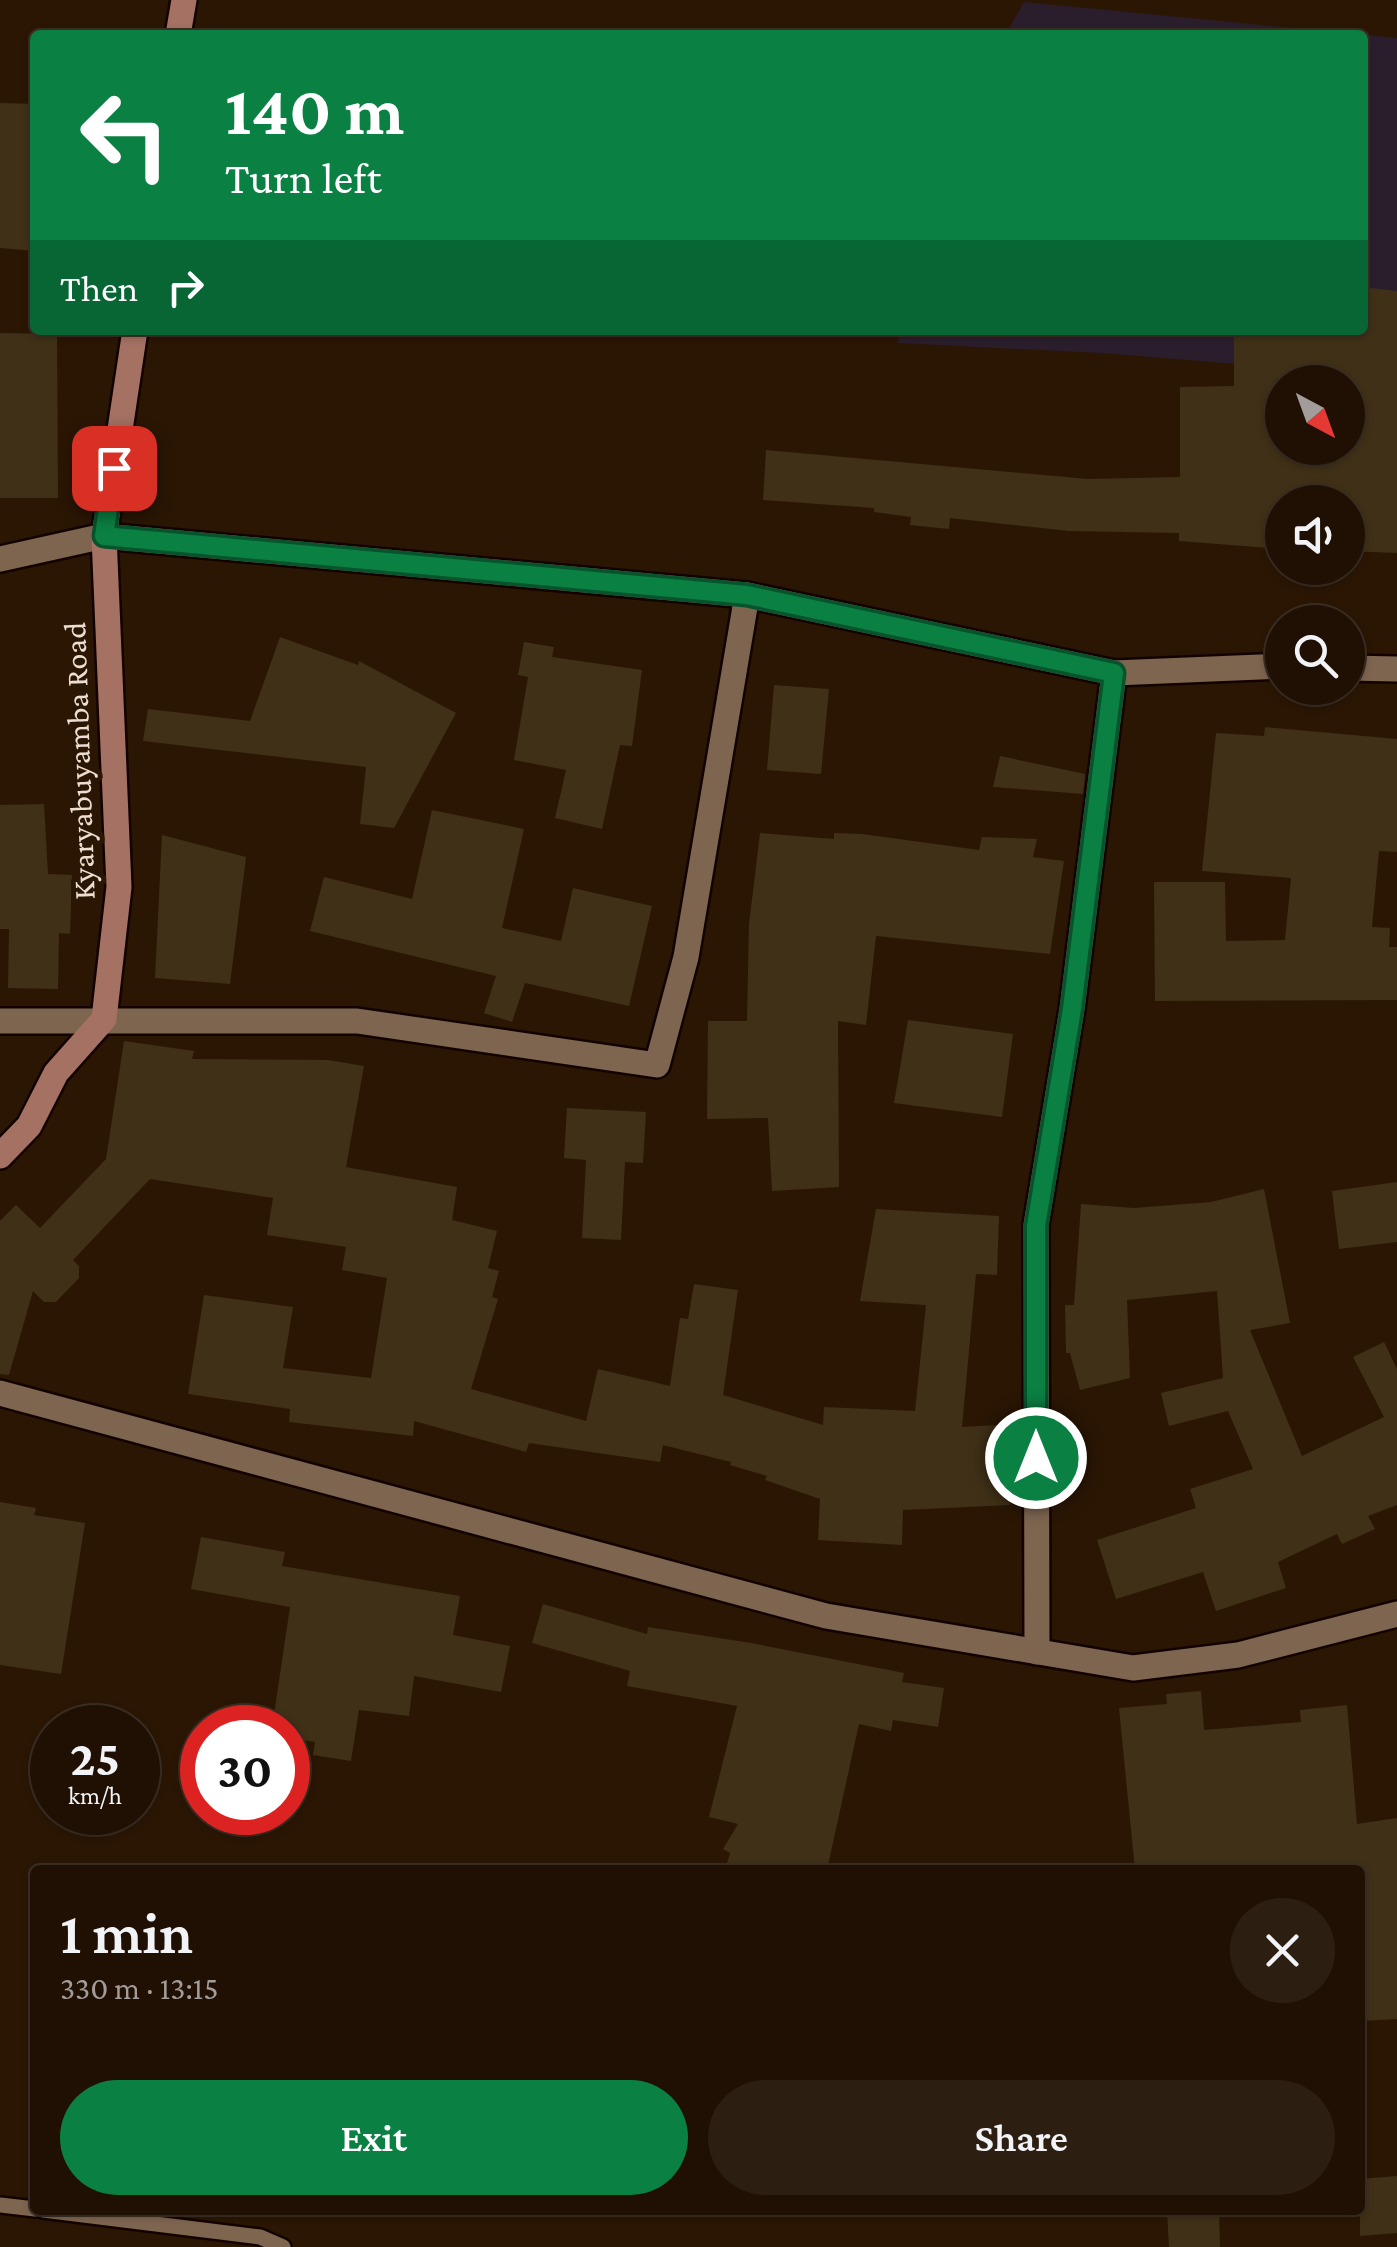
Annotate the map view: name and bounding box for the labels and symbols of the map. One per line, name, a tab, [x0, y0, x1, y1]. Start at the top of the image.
north arrow	[1265, 365, 1365, 465]
pin	[72, 426, 157, 511]
street label: Kyaryabuyamba Road	[56, 621, 102, 900]
position arrow	[984, 1406, 1088, 1510]
speed limit sign: 30	[180, 1705, 310, 1835]

